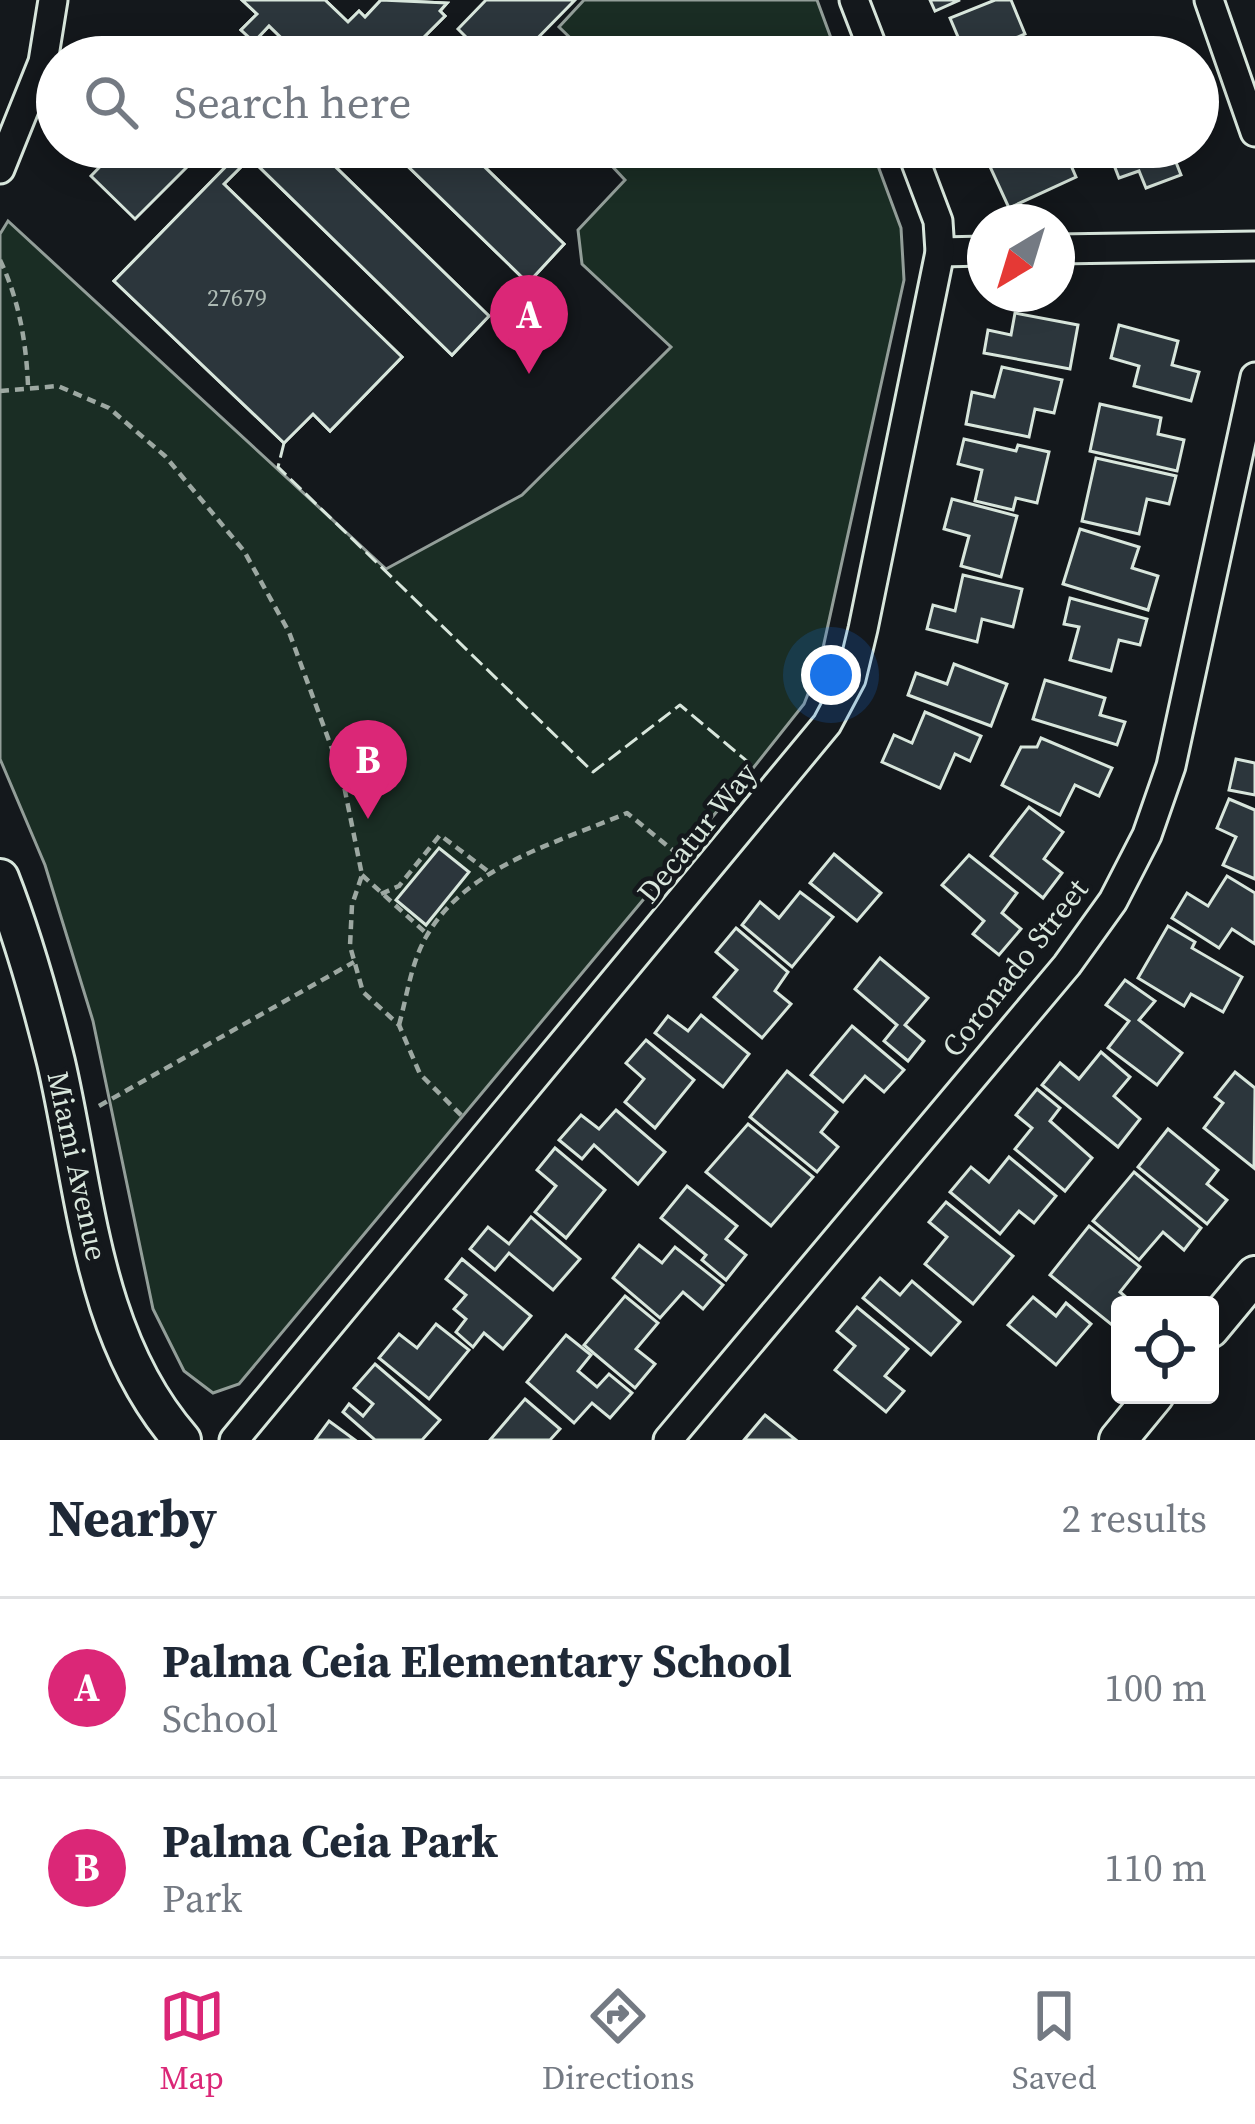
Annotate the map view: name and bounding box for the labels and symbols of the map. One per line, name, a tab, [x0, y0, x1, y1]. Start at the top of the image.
north arrow	[967, 204, 1075, 312]
pin: A	[490, 275, 568, 374]
house number: 27679	[207, 281, 267, 314]
your location	[801, 645, 861, 705]
pin: B	[329, 720, 407, 819]
street label: Decatur Way	[627, 753, 766, 911]
street label: Coronado Street	[932, 870, 1097, 1065]
street label: Miami Avenue	[37, 1067, 118, 1264]

